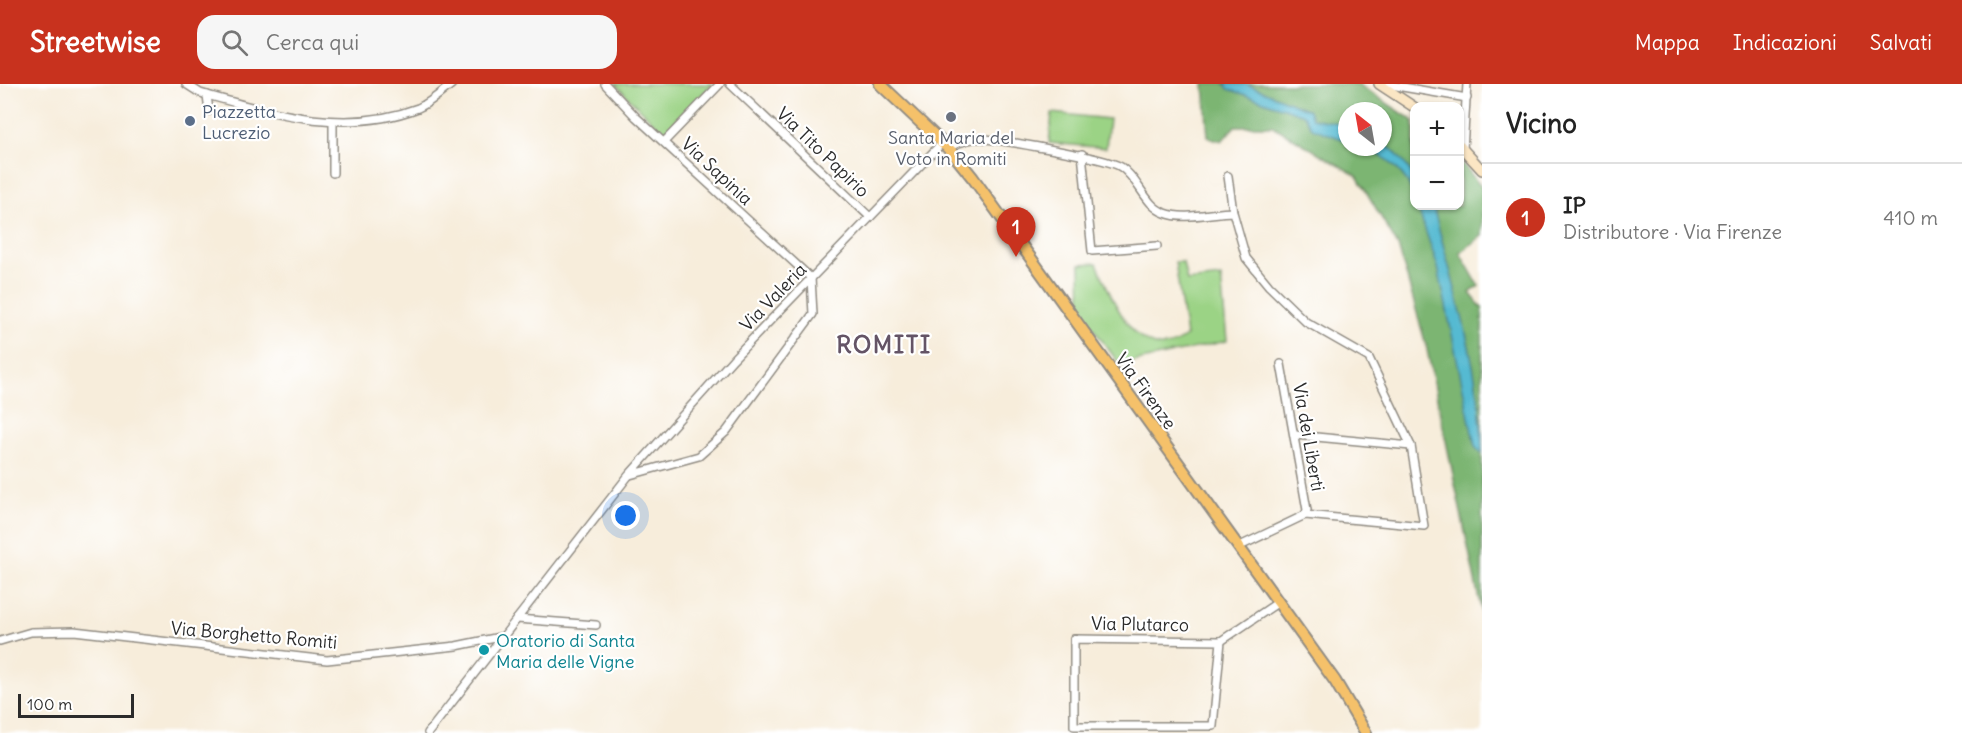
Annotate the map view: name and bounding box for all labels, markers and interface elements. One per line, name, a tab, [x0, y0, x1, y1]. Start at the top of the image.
search box	[197, 15, 617, 69]
text: Streetwise	[30, 24, 161, 60]
icon: search	[218, 26, 251, 59]
text: Cerca qui	[266, 28, 359, 56]
text: Mappa	[1635, 29, 1700, 56]
text: Indicazioni	[1733, 29, 1837, 56]
text: Salvati	[1870, 29, 1932, 56]
place label: Piazzetta Lucrezio	[202, 100, 276, 144]
street label: Via Tito Papirio	[772, 102, 874, 202]
north arrow	[1338, 102, 1392, 156]
map controls	[1410, 102, 1464, 210]
button: +	[1410, 102, 1464, 156]
text: Vicino	[1506, 107, 1577, 140]
marker: Santa Maria del Voto in Romiti	[944, 110, 958, 124]
marker: Piazzetta Lucrezio	[183, 114, 197, 128]
place label: Santa Maria del Voto in Romiti	[888, 126, 1014, 170]
street label: Via Sapinia	[677, 132, 757, 210]
button: −	[1410, 156, 1464, 210]
text: IP	[1563, 191, 1586, 219]
text: 1	[1522, 205, 1529, 230]
text: 410 m	[1883, 205, 1938, 230]
pin: 1	[996, 208, 1036, 257]
text: Distributore · Via Firenze	[1563, 219, 1782, 244]
street label: Via Valeria	[735, 258, 811, 336]
district label: ROMITI	[836, 329, 932, 359]
street label: Via Firenze	[1111, 348, 1181, 434]
street label: Via dei Liberti	[1288, 381, 1330, 493]
your location	[611, 501, 640, 530]
street label: Via Plutarco	[1091, 612, 1189, 636]
street label: Via Borghetto Romiti	[170, 616, 338, 654]
place label: Oratorio di Santa Maria delle Vigne	[496, 629, 635, 673]
marker: Oratorio di Santa Maria delle Vigne	[477, 643, 491, 657]
scale bar	[18, 691, 134, 718]
text: 100 m	[27, 694, 72, 714]

